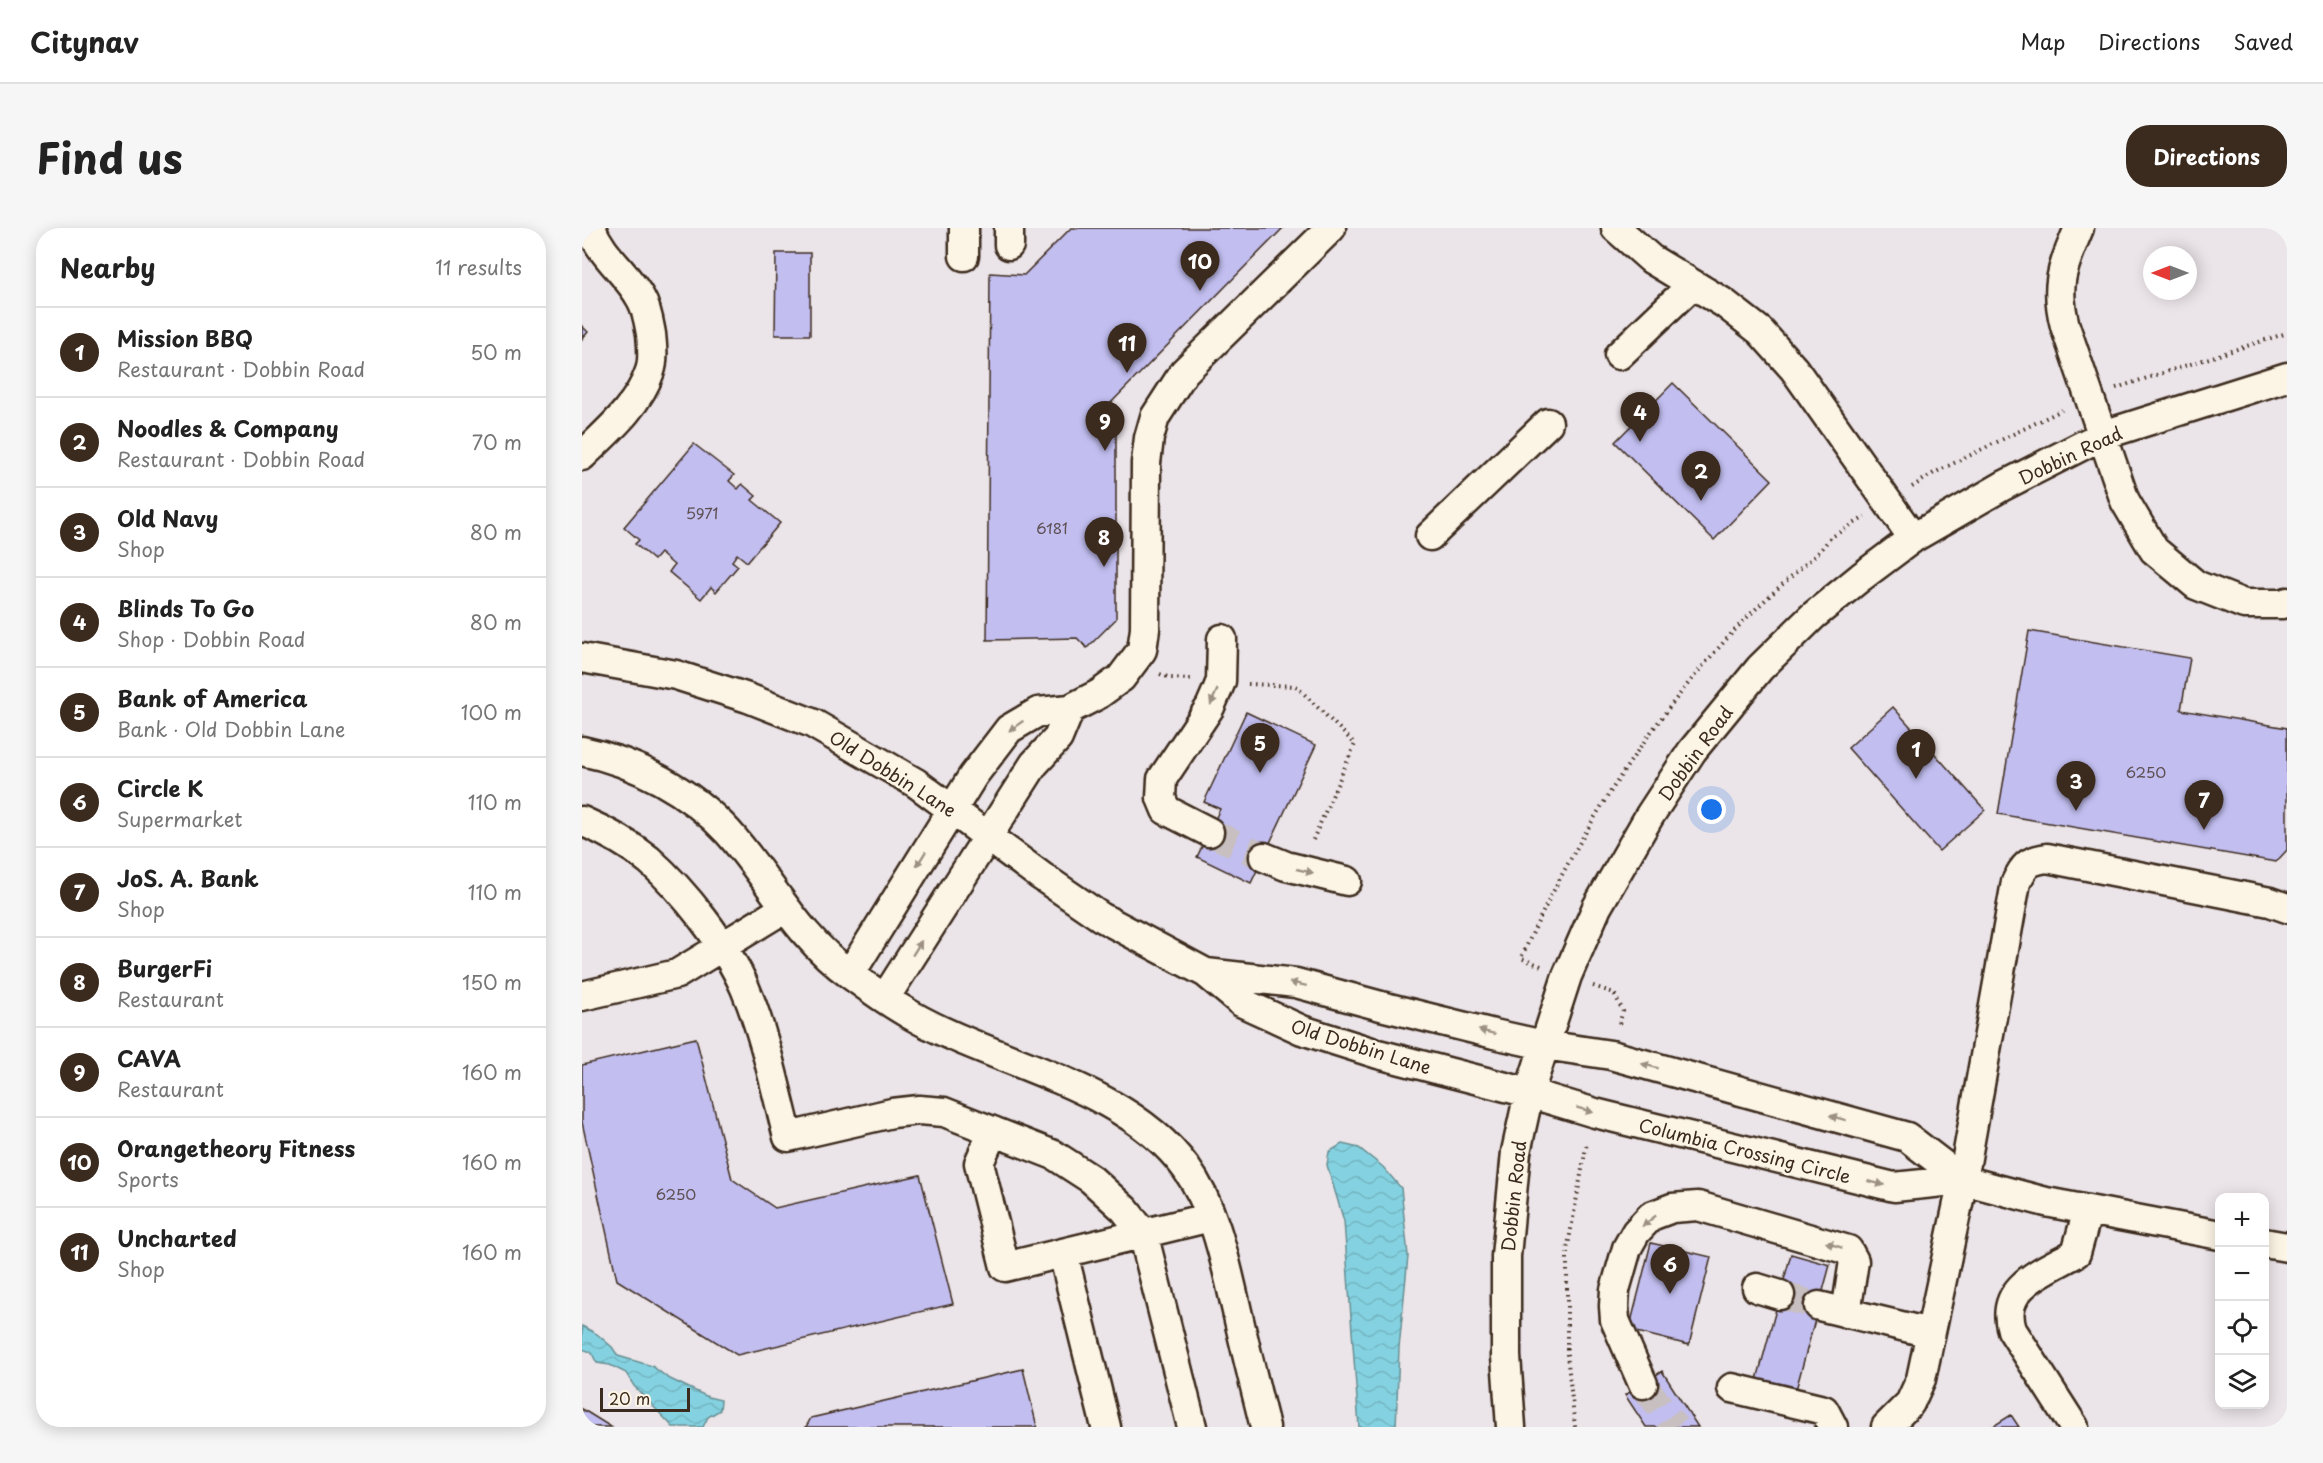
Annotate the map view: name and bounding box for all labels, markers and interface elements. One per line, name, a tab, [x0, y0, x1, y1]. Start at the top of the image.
text: Citynav	[30, 20, 139, 63]
text: Map	[2020, 25, 2065, 57]
text: Directions	[2098, 25, 2200, 57]
text: Saved	[2233, 25, 2293, 57]
text: Find us	[36, 125, 183, 188]
button: Directions	[2126, 125, 2287, 187]
pin: 10	[1180, 242, 1220, 291]
north arrow	[2143, 246, 2197, 300]
text: Nearby	[60, 248, 155, 287]
text: 11 results	[435, 252, 522, 282]
text: Mission BBQ	[117, 321, 253, 354]
pin: 11	[1108, 324, 1146, 373]
text: 1	[75, 337, 84, 367]
text: 50 m	[470, 337, 522, 367]
text: Restaurant · Dobbin Road	[117, 354, 365, 384]
pin: 4	[1620, 392, 1660, 442]
pin: 9	[1086, 402, 1124, 451]
text: Noodles & Company	[117, 411, 339, 444]
street label: Dobbin Road	[2014, 419, 2126, 491]
text: 2	[72, 427, 87, 457]
text: 70 m	[472, 427, 522, 457]
text: Restaurant · Dobbin Road	[117, 444, 365, 474]
pin: 2	[1682, 452, 1720, 501]
text: Old Navy	[117, 501, 218, 534]
house number: 5971	[686, 501, 718, 524]
house number: 6181	[1036, 516, 1068, 539]
text: 3	[73, 517, 86, 547]
text: 80 m	[470, 517, 522, 547]
pin: 8	[1084, 518, 1124, 567]
text: Shop	[117, 534, 165, 564]
text: Blinds To Go	[117, 591, 254, 624]
text: 4	[73, 607, 86, 637]
text: 80 m	[470, 607, 522, 637]
text: Shop · Dobbin Road	[117, 624, 306, 654]
text: Bank of America	[117, 681, 308, 714]
one-way arrow	[1210, 688, 1219, 705]
text: 5	[73, 697, 86, 727]
text: 100 m	[461, 697, 522, 727]
street label: Dobbin Road	[1651, 700, 1739, 806]
text: Bank · Old Dobbin Lane	[117, 714, 345, 744]
one-way arrow	[1008, 720, 1024, 732]
street label: Old Dobbin Lane	[824, 723, 962, 823]
pin: 5	[1240, 724, 1280, 773]
pin: 1	[1896, 730, 1936, 779]
house number: 6250	[2126, 760, 2166, 783]
pin: 3	[2056, 762, 2096, 811]
text: Circle K	[117, 771, 203, 804]
pin: 7	[2184, 780, 2224, 830]
text: 6	[72, 787, 87, 817]
text: 110 m	[468, 787, 522, 817]
your location	[1697, 795, 1726, 824]
text: Supermarket	[117, 804, 243, 834]
one-way arrow	[916, 851, 927, 867]
text: JoS. A. Bank	[117, 861, 259, 894]
one-way arrow	[1295, 866, 1314, 876]
text: 7	[74, 877, 85, 907]
text: 110 m	[468, 877, 522, 907]
text: Shop	[117, 894, 165, 924]
one-way arrow	[911, 940, 922, 956]
text: BurgerFi	[117, 951, 212, 984]
text: 8	[73, 967, 86, 997]
text: 150 m	[462, 967, 522, 997]
one-way arrow	[1288, 979, 1307, 988]
text: Restaurant	[117, 984, 224, 1014]
street label: Old Dobbin Lane	[1288, 1012, 1434, 1080]
one-way arrow	[1477, 1027, 1496, 1037]
text: CAVA	[117, 1041, 181, 1074]
text: 9	[74, 1057, 85, 1087]
text: 160 m	[462, 1057, 522, 1087]
one-way arrow	[1641, 1061, 1659, 1070]
text: Restaurant	[117, 1074, 224, 1104]
one-way arrow	[1576, 1106, 1594, 1115]
street label: Columbia Crossing Circle	[1636, 1111, 1854, 1189]
one-way arrow	[1829, 1112, 1847, 1122]
text: Orangetheory Fitness	[117, 1131, 355, 1164]
street label: Dobbin Road	[1494, 1139, 1532, 1253]
text: 10	[67, 1147, 92, 1177]
text: 160 m	[462, 1147, 522, 1177]
text: Sports	[117, 1164, 179, 1194]
one-way arrow	[1867, 1178, 1885, 1188]
house number: 6250	[656, 1182, 696, 1205]
map controls	[2215, 1193, 2269, 1409]
button: +	[2215, 1193, 2269, 1247]
one-way arrow	[1641, 1214, 1656, 1226]
text: Uncharted	[117, 1221, 237, 1254]
text: 11	[70, 1237, 89, 1267]
text: 160 m	[462, 1237, 522, 1267]
one-way arrow	[1825, 1240, 1843, 1249]
pin: 6	[1650, 1244, 1690, 1294]
button: −	[2215, 1247, 2269, 1301]
text: Shop	[117, 1254, 165, 1284]
button: locate	[2215, 1301, 2269, 1355]
button: layers	[2215, 1355, 2269, 1409]
scale bar	[600, 1385, 690, 1412]
text: 20 m	[609, 1386, 650, 1410]

